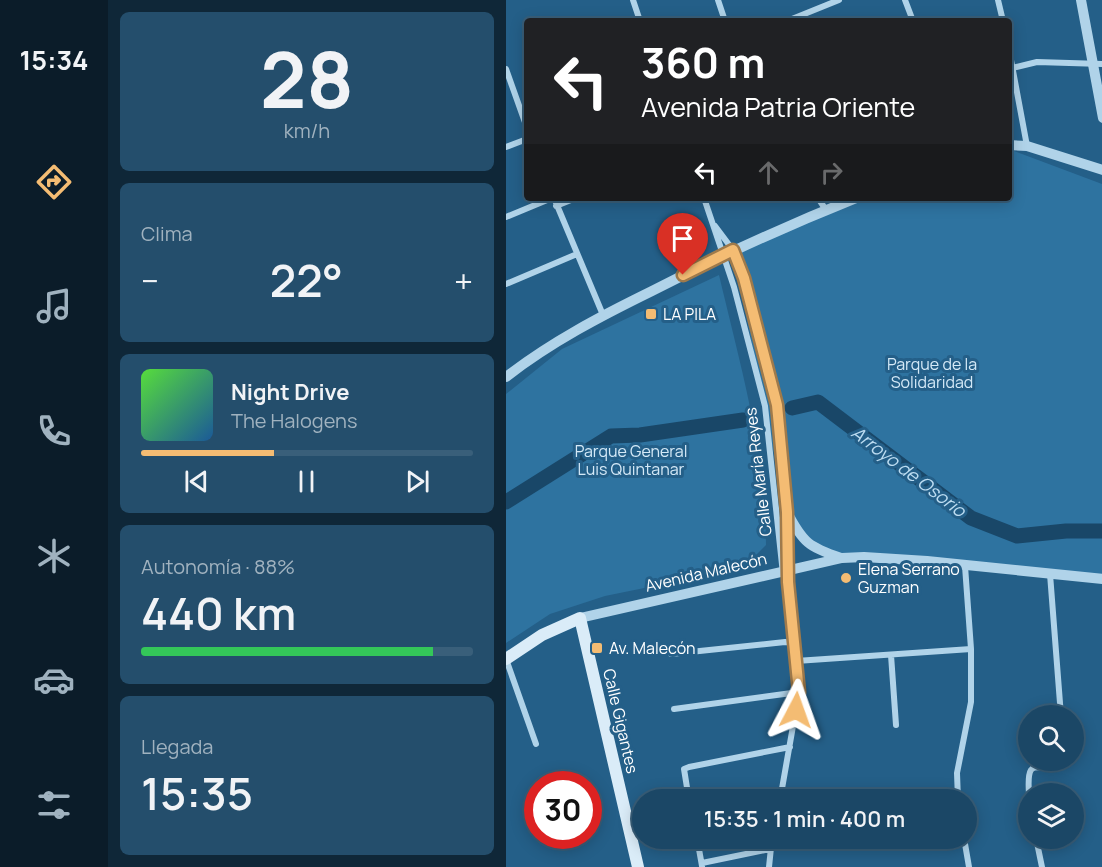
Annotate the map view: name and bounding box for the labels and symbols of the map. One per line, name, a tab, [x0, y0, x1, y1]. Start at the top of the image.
pin	[657, 213, 708, 275]
place label: LA PILA	[663, 303, 716, 325]
marker: LA PILA	[644, 307, 658, 321]
park label: Parque de la Solidaridad	[887, 353, 977, 393]
street label: Calle María Reyes	[739, 406, 777, 538]
water label: Arroyo de Osorio	[847, 420, 972, 523]
park label: Parque General Luis Quintanar	[575, 440, 687, 480]
street label: Avenida Malecón	[643, 547, 769, 597]
place label: Elena Serrano Guzman	[858, 558, 960, 598]
marker: Elena Serrano Guzman	[839, 571, 853, 585]
place label: Av. Malecón	[609, 637, 696, 659]
marker: Av. Malecón	[590, 641, 604, 655]
street label: Calle Gigantes	[598, 666, 644, 776]
position arrow	[764, 678, 828, 742]
speed limit sign: 30	[524, 771, 602, 849]

